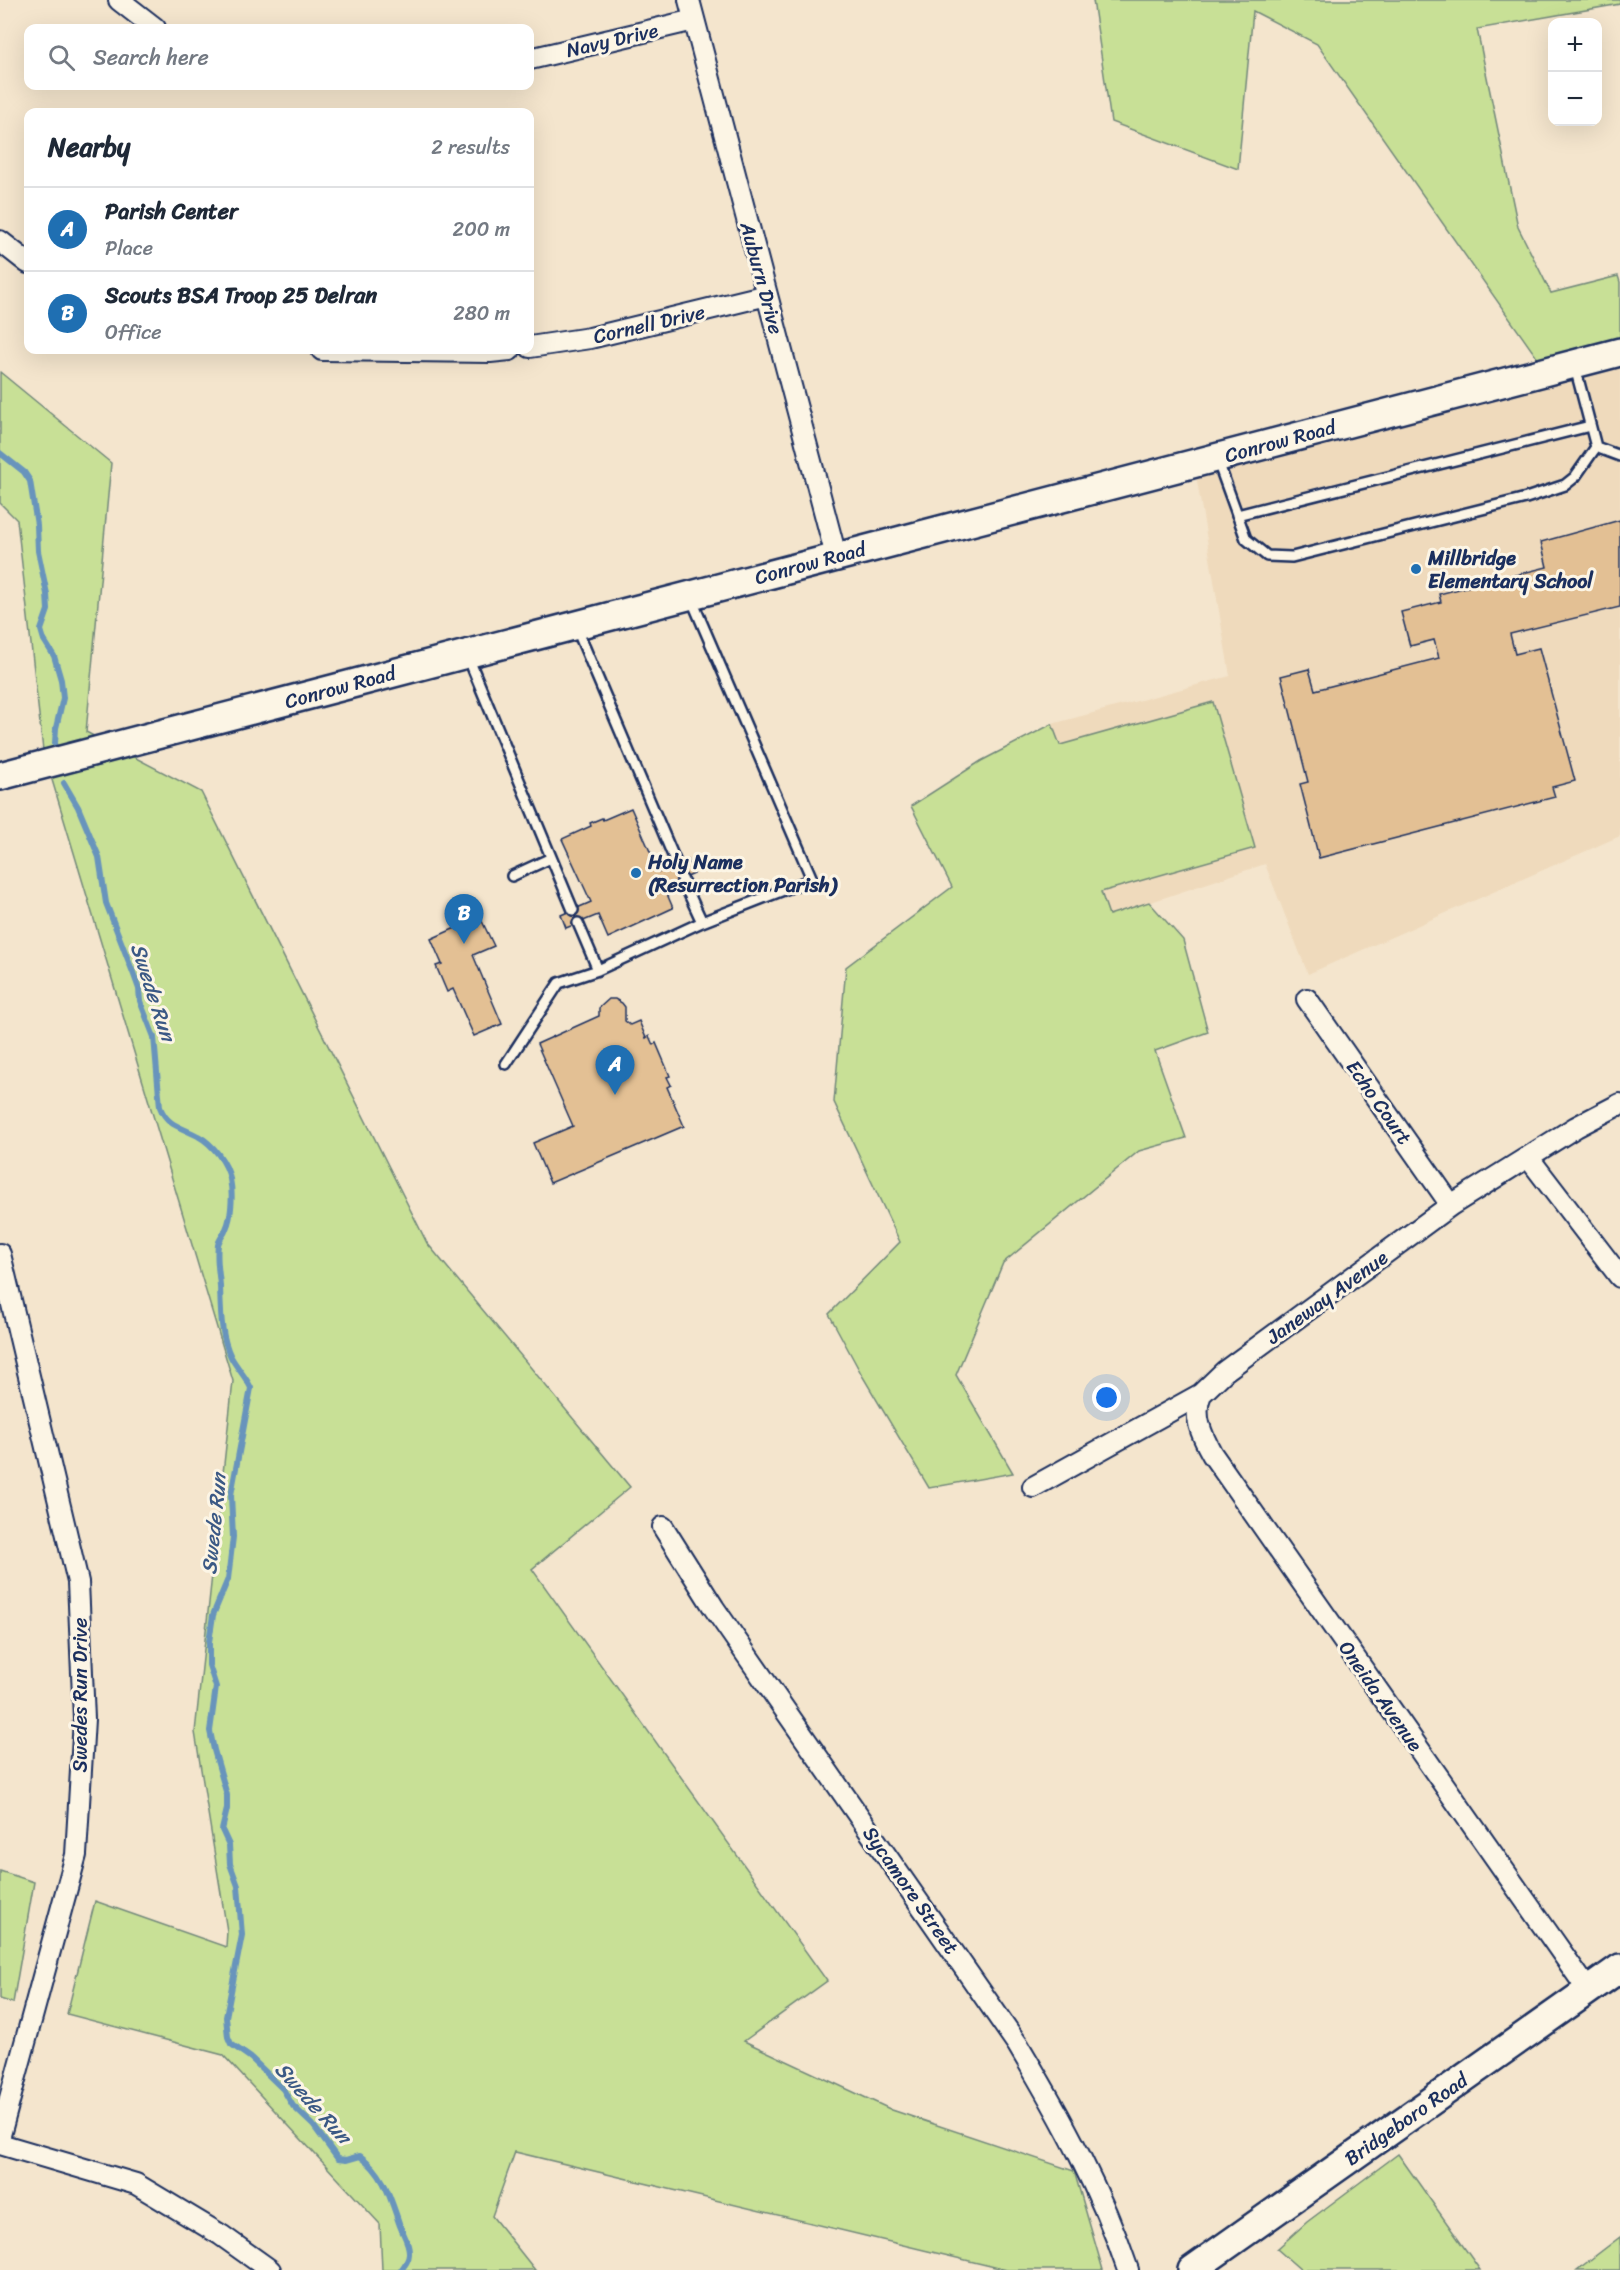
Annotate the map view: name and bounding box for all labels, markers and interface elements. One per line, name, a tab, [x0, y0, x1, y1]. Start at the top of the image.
street label: Navy Drive	[563, 13, 662, 68]
map controls	[1548, 18, 1602, 126]
button: +	[1548, 18, 1602, 72]
search box	[24, 24, 534, 90]
text: Search here	[93, 38, 209, 77]
icon: search	[45, 41, 78, 74]
button: −	[1548, 72, 1602, 126]
text: Nearby	[48, 124, 130, 170]
text: 2 results	[431, 130, 510, 165]
text: Parish Center	[105, 192, 238, 231]
text: A	[61, 212, 74, 247]
text: 200 m	[453, 212, 510, 247]
street label: Auburn Drive	[729, 217, 793, 338]
text: Place	[105, 231, 153, 266]
text: Scouts BSA Troop 25 Delran	[105, 276, 377, 315]
street label: Cornell Drive	[590, 295, 708, 354]
text: B	[61, 296, 74, 331]
text: 280 m	[453, 296, 510, 331]
text: Office	[105, 315, 161, 350]
street label: Conrow Road	[1221, 410, 1341, 473]
street label: Conrow Road	[751, 532, 871, 595]
place label: Millbridge Elementary School	[1427, 541, 1594, 599]
marker: Millbridge Elementary School	[1409, 562, 1423, 576]
street label: Conrow Road	[281, 656, 401, 719]
place label: Holy Name (Resurrection Parish)	[647, 845, 838, 903]
marker: Holy Name (Resurrection Parish)	[629, 866, 643, 880]
pin: B	[444, 894, 484, 944]
water label: Swede Run	[119, 938, 188, 1048]
pin: A	[596, 1046, 634, 1095]
street label: Echo Court	[1336, 1052, 1421, 1152]
street label: Janeway Avenue	[1258, 1241, 1396, 1354]
your location	[1092, 1383, 1121, 1412]
water label: Swede Run	[190, 1469, 238, 1576]
street label: Swedes Run Drive	[63, 1618, 98, 1772]
street label: Oneida Avenue	[1329, 1633, 1432, 1760]
street label: Sycamore Street	[853, 1819, 968, 1962]
water label: Swede Run	[265, 2053, 363, 2155]
street label: Bridgeboro Road	[1337, 2063, 1477, 2175]

